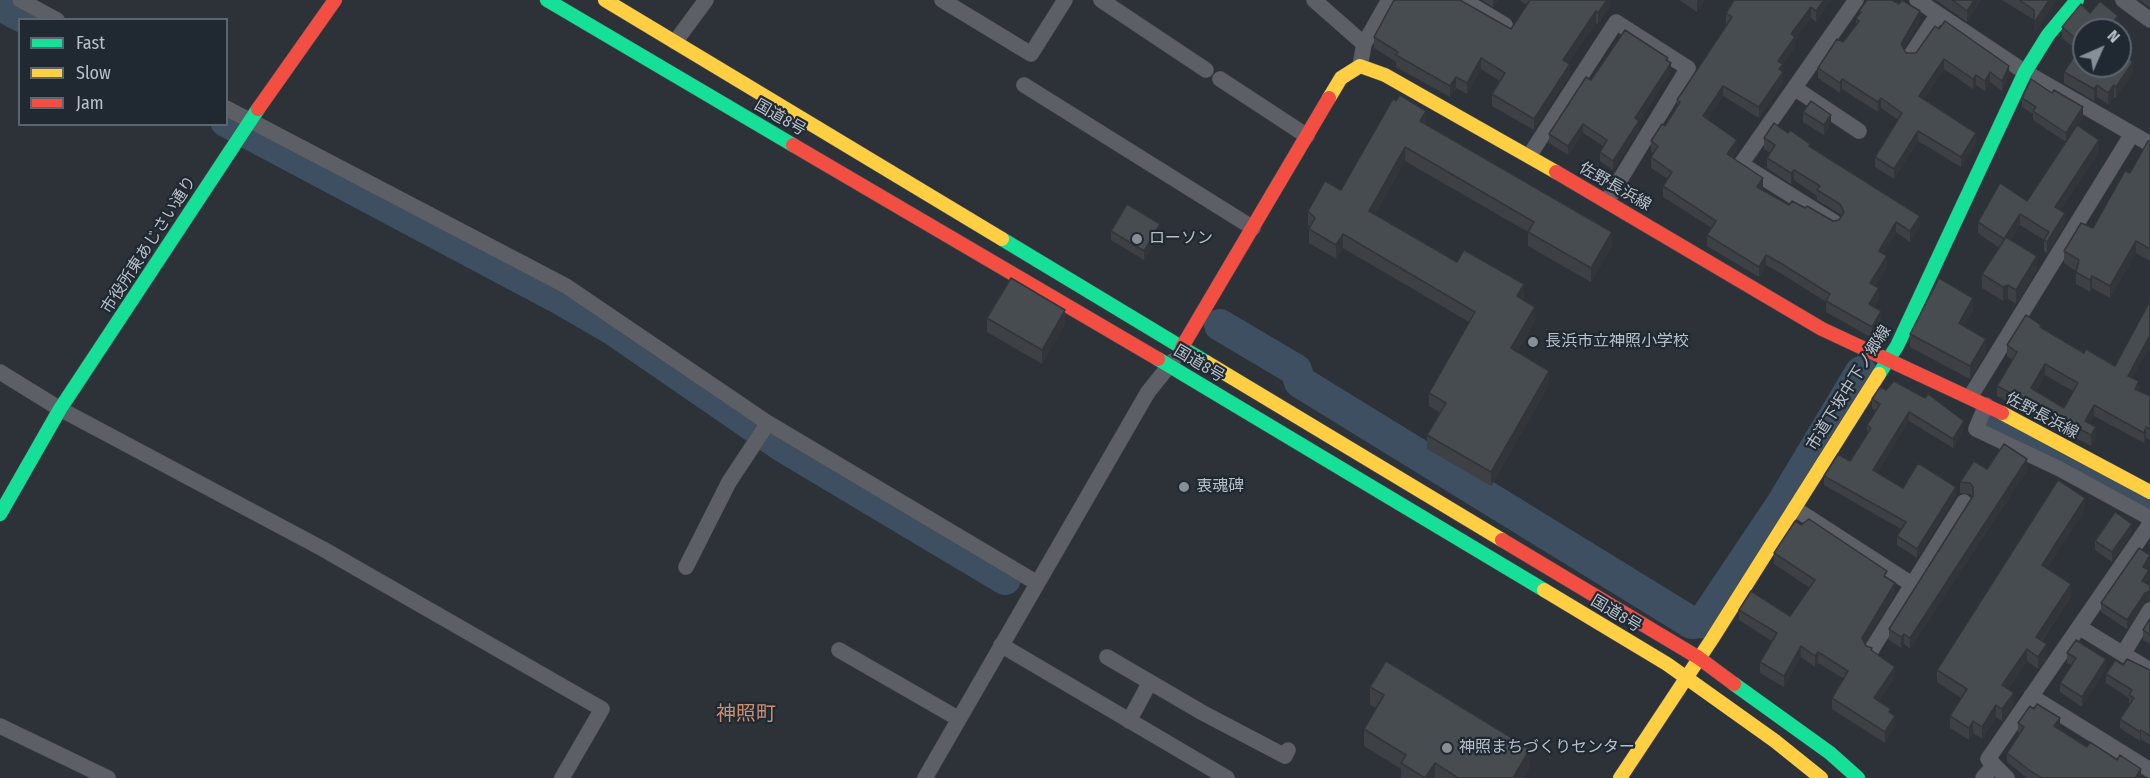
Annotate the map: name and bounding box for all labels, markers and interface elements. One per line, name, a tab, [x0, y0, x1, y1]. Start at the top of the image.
legend	[18, 18, 228, 126]
north arrow	[2072, 18, 2132, 78]
text: N	[2104, 26, 2124, 46]
text: Fast	[76, 32, 105, 54]
text: Slow	[76, 62, 111, 84]
text: Jam	[76, 92, 104, 114]
street label: 国道8号	[751, 96, 809, 140]
street label: 佐野長浜線	[1576, 159, 1654, 215]
street label: 市役所東あじさい通り	[97, 173, 201, 317]
place label: ローソン	[1149, 229, 1213, 249]
marker: ローソン	[1130, 232, 1144, 246]
street label: 市道下坂中下ノ郷線	[1803, 322, 1895, 454]
place label: 長浜市立神照小学校	[1545, 332, 1689, 352]
marker: 長浜市立神照小学校	[1526, 335, 1540, 349]
street label: 国道8号	[1170, 341, 1228, 387]
street label: 佐野長浜線	[2002, 389, 2082, 443]
place label: 衷魂碑	[1196, 477, 1244, 497]
marker: 衷魂碑	[1177, 480, 1191, 494]
street label: 国道8号	[1587, 591, 1645, 637]
district label: 神照町	[716, 702, 776, 726]
place label: 神照まちづくりセンター	[1459, 738, 1635, 758]
marker: 神照まちづくりセンター	[1440, 741, 1454, 755]

